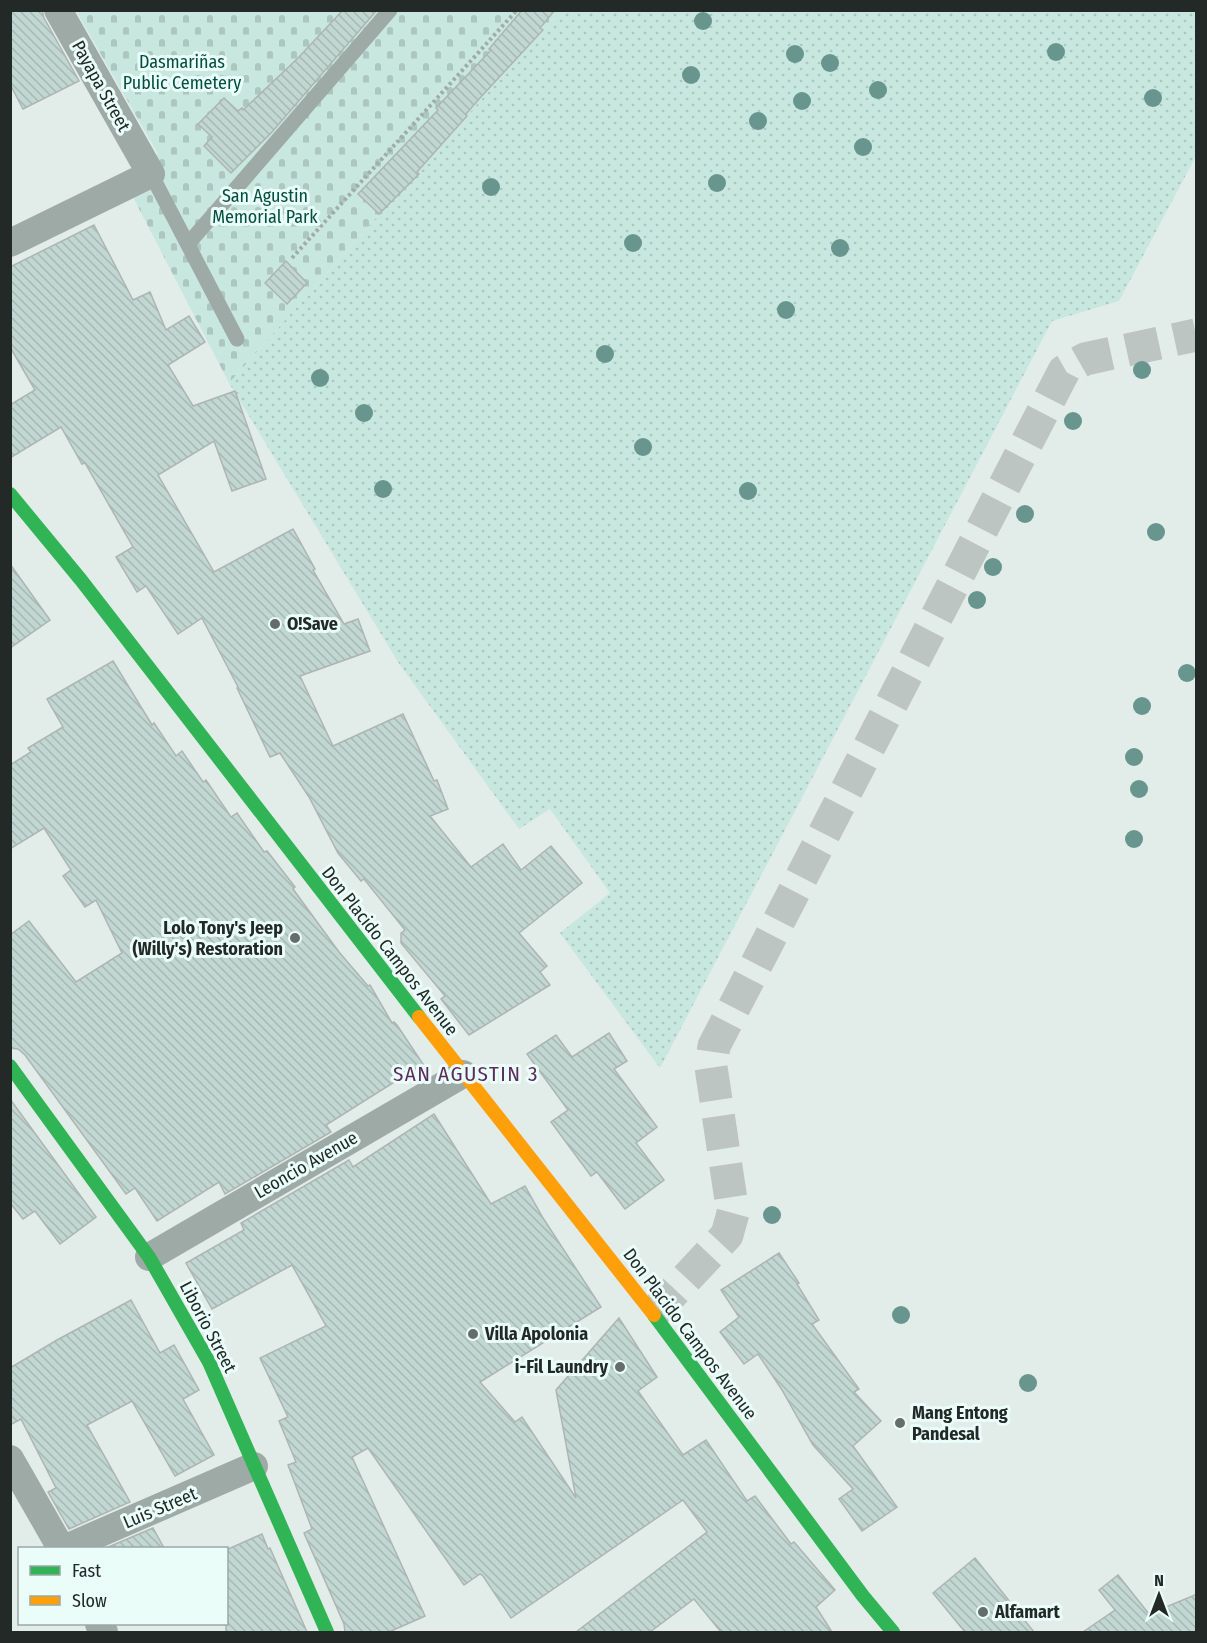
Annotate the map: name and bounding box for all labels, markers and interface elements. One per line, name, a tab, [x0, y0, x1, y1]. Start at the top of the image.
street label: Payapa Street	[67, 37, 135, 135]
park label: Dasmariñas Public Cemetery	[123, 51, 241, 94]
park label: San Agustin Memorial Park	[212, 185, 318, 228]
place label: O!Save	[287, 613, 338, 635]
marker: O!Save	[268, 617, 282, 631]
street label: Don Placido Campos Avenue	[317, 862, 463, 1040]
place label: Lolo Tony's Jeep (Willy's) Restoration	[132, 917, 283, 960]
marker: Lolo Tony's Jeep (Willy's) Restoration	[288, 931, 302, 945]
district label: SAN AGUSTIN 3	[393, 1061, 539, 1087]
street label: Leoncio Avenue	[251, 1127, 362, 1203]
street label: Don Placido Campos Avenue	[618, 1244, 762, 1424]
street label: Liborio Street	[175, 1278, 241, 1377]
place label: Villa Apolonia	[484, 1323, 588, 1345]
marker: Villa Apolonia	[466, 1327, 480, 1341]
place label: i-Fil Laundry	[515, 1356, 608, 1378]
marker: i-Fil Laundry	[613, 1360, 627, 1374]
place label: Mang Entong Pandesal	[912, 1402, 1008, 1445]
marker: Mang Entong Pandesal	[893, 1416, 907, 1430]
street label: Luis Street	[120, 1483, 200, 1533]
legend	[18, 1547, 228, 1625]
text: Fast	[72, 1560, 101, 1582]
north arrow	[1129, 1565, 1189, 1625]
text: N	[1154, 1571, 1164, 1590]
text: Slow	[72, 1590, 107, 1612]
place label: Alfamart	[994, 1601, 1060, 1623]
marker: Alfamart	[976, 1605, 990, 1619]

